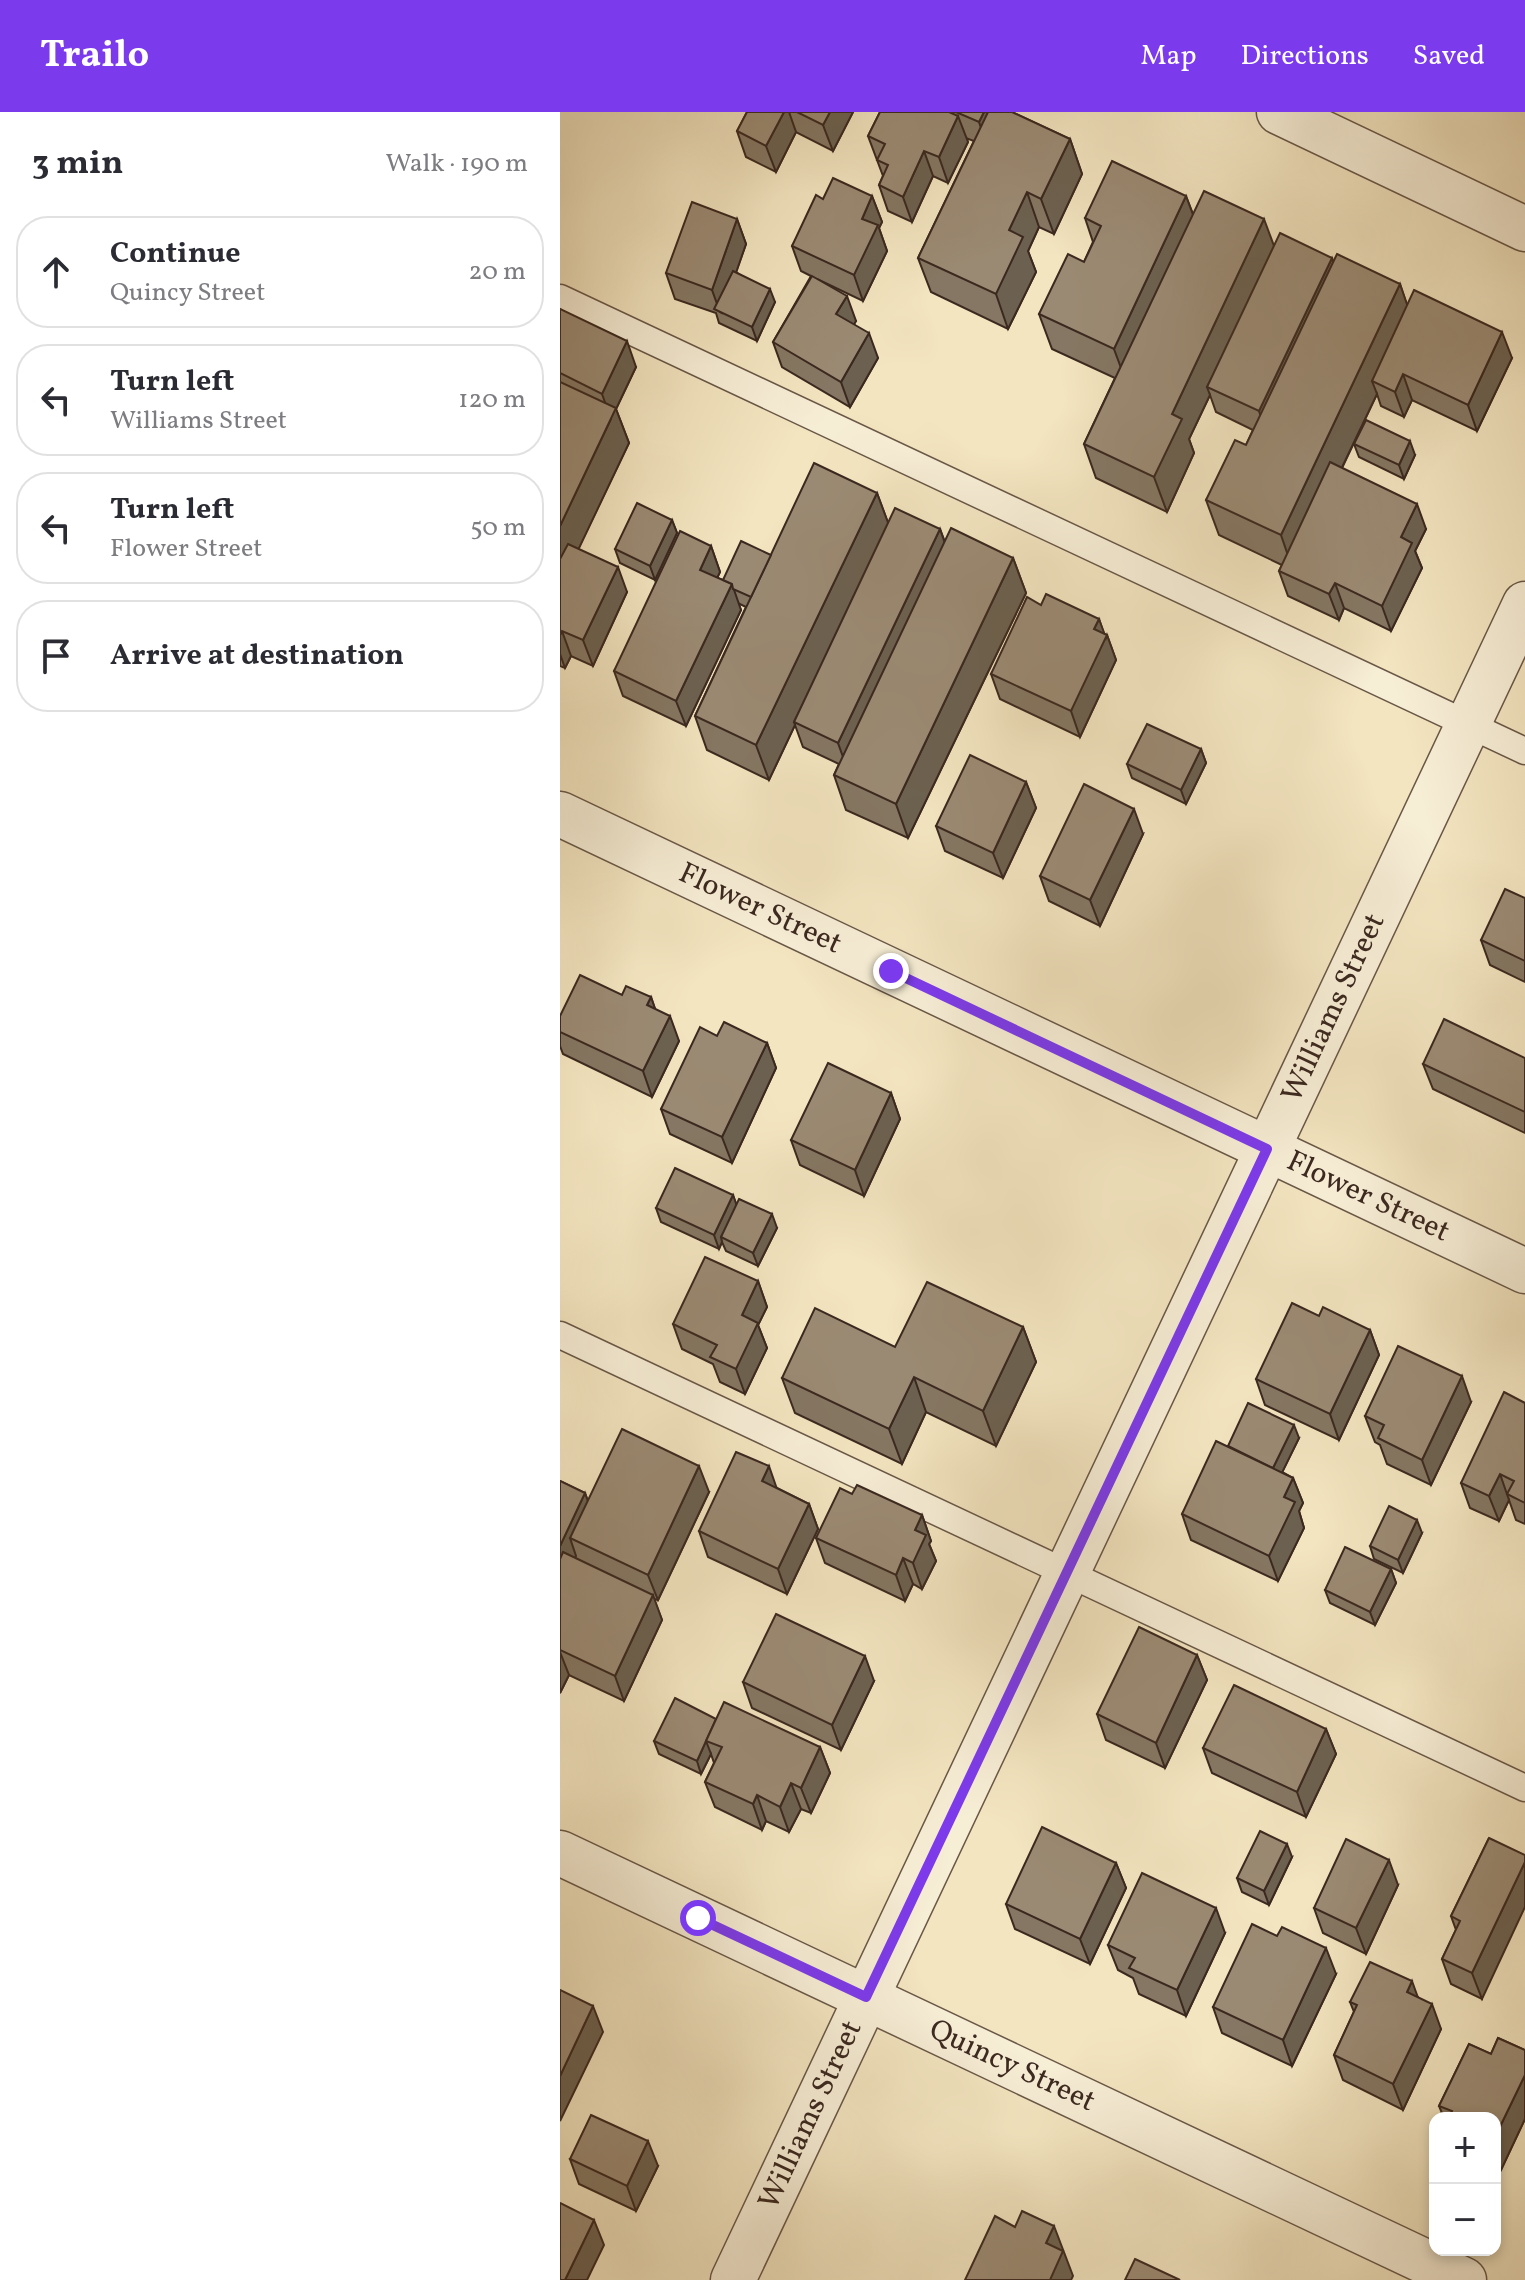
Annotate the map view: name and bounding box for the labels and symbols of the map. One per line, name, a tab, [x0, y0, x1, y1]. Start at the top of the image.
street label: Flower Street	[671, 853, 849, 965]
street label: Williams Street	[1272, 907, 1396, 1109]
route end	[873, 953, 909, 989]
street label: Flower Street	[1279, 1141, 1457, 1253]
route start	[680, 1900, 716, 1936]
street label: Quincy Street	[922, 2009, 1102, 2123]
street label: Williams Street	[749, 2014, 873, 2216]

